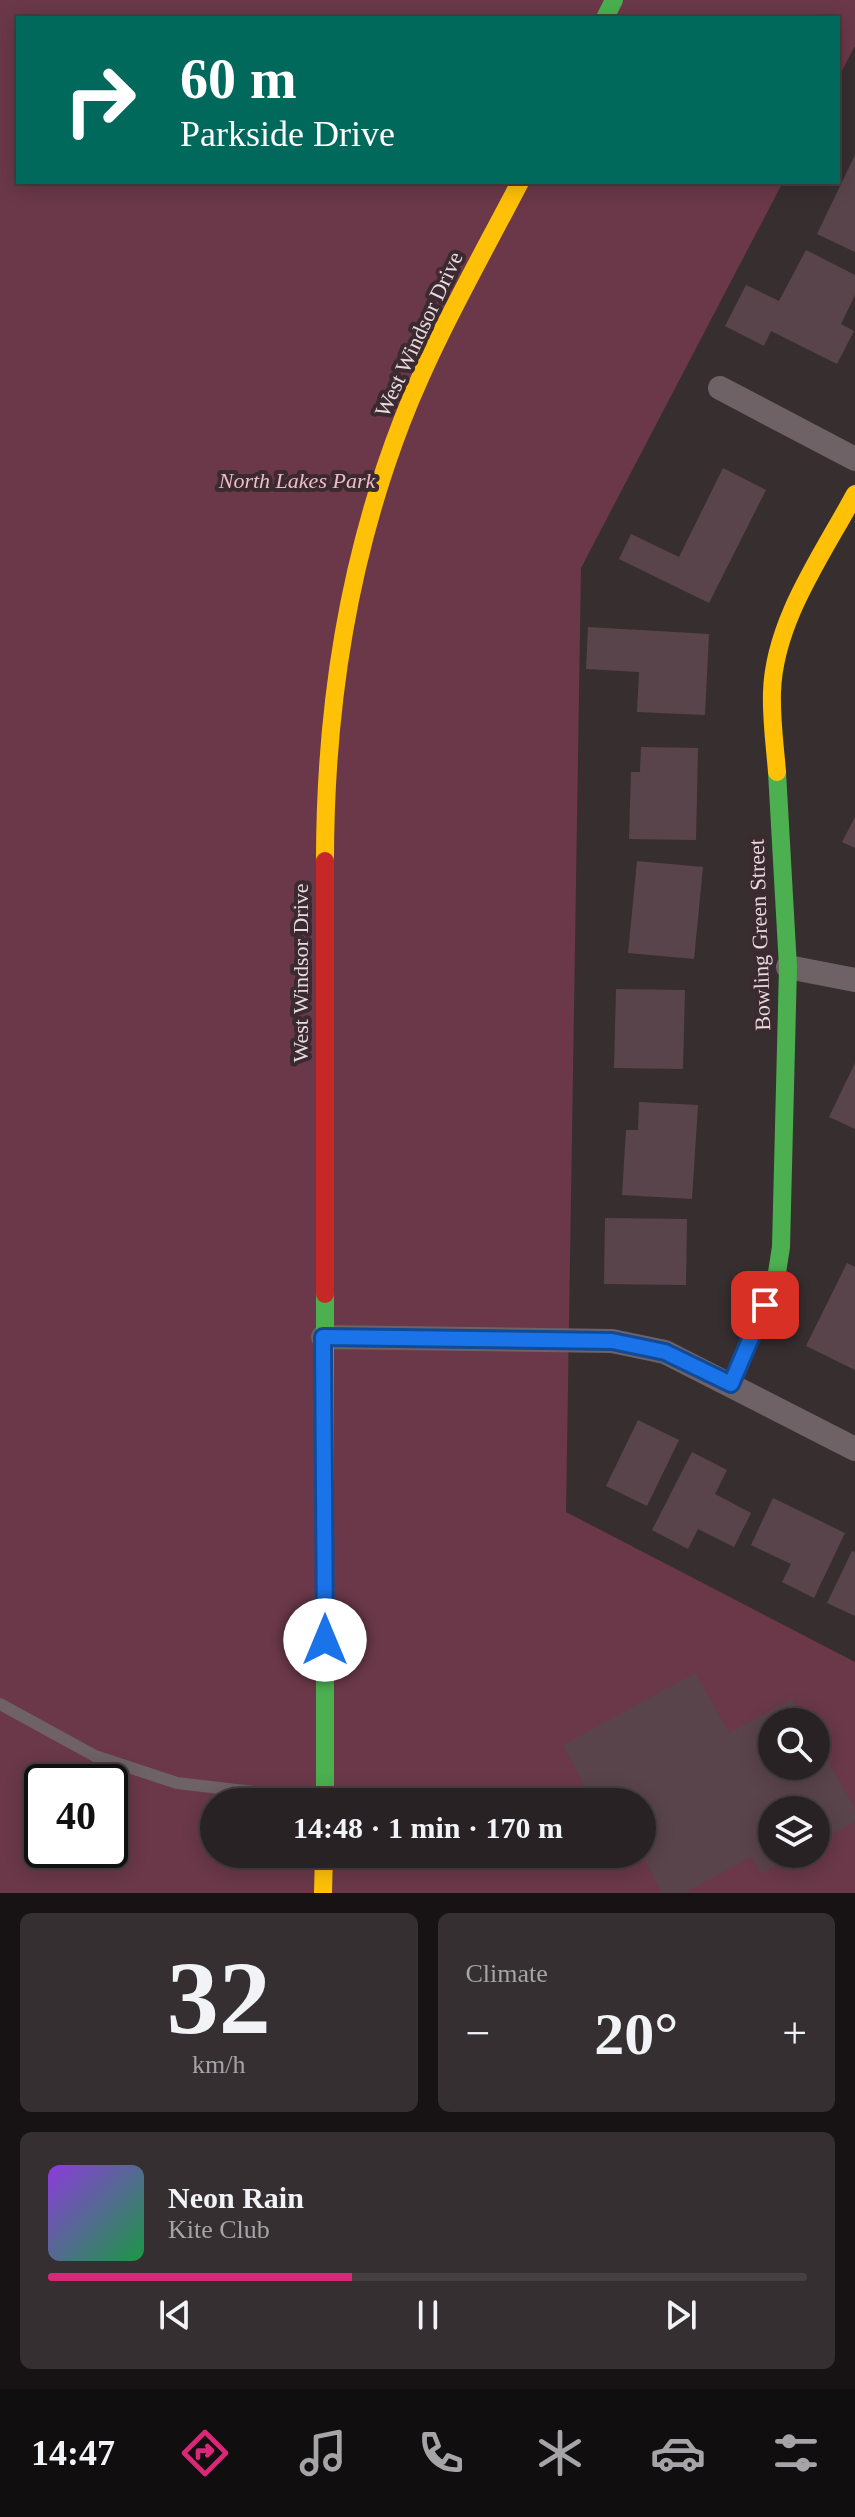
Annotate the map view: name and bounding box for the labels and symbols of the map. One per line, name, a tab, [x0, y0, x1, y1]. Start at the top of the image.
street label: West Windsor Drive	[369, 248, 468, 421]
park label: North Lakes Park	[218, 468, 376, 493]
street label: Bowling Green Street	[744, 839, 775, 1031]
street label: West Windsor Drive	[288, 883, 313, 1063]
pin	[731, 1271, 799, 1339]
position arrow	[283, 1598, 367, 1682]
speed limit sign: 40	[24, 1764, 128, 1868]

